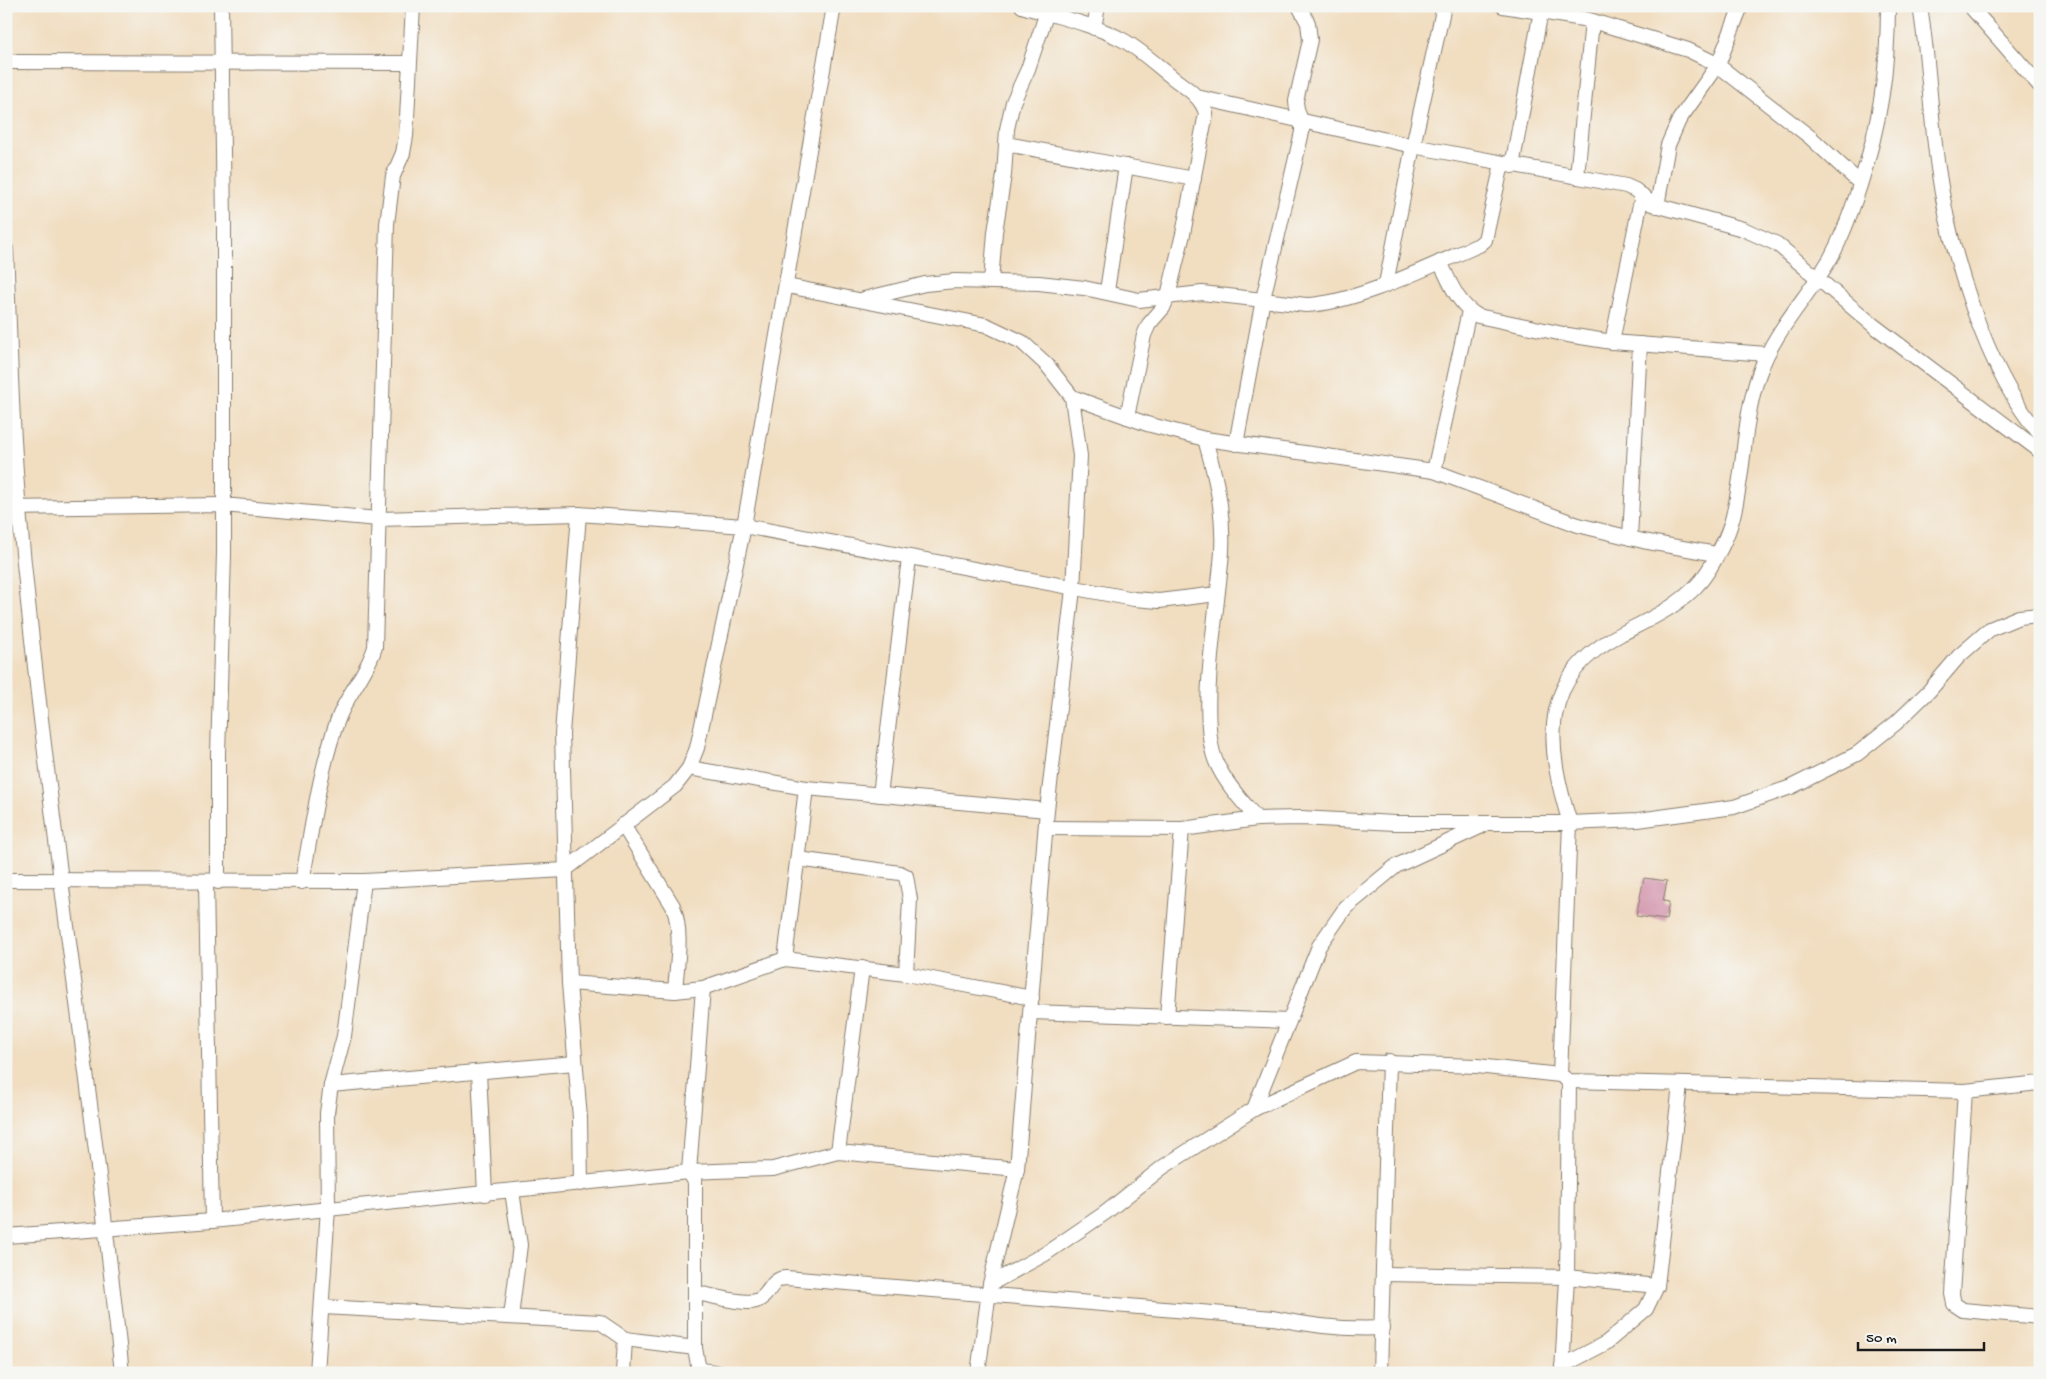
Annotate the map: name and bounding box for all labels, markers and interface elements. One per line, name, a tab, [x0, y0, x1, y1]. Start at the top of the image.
scale bar	[1858, 1319, 1985, 1351]
text: 50 m	[1866, 1330, 1897, 1348]

